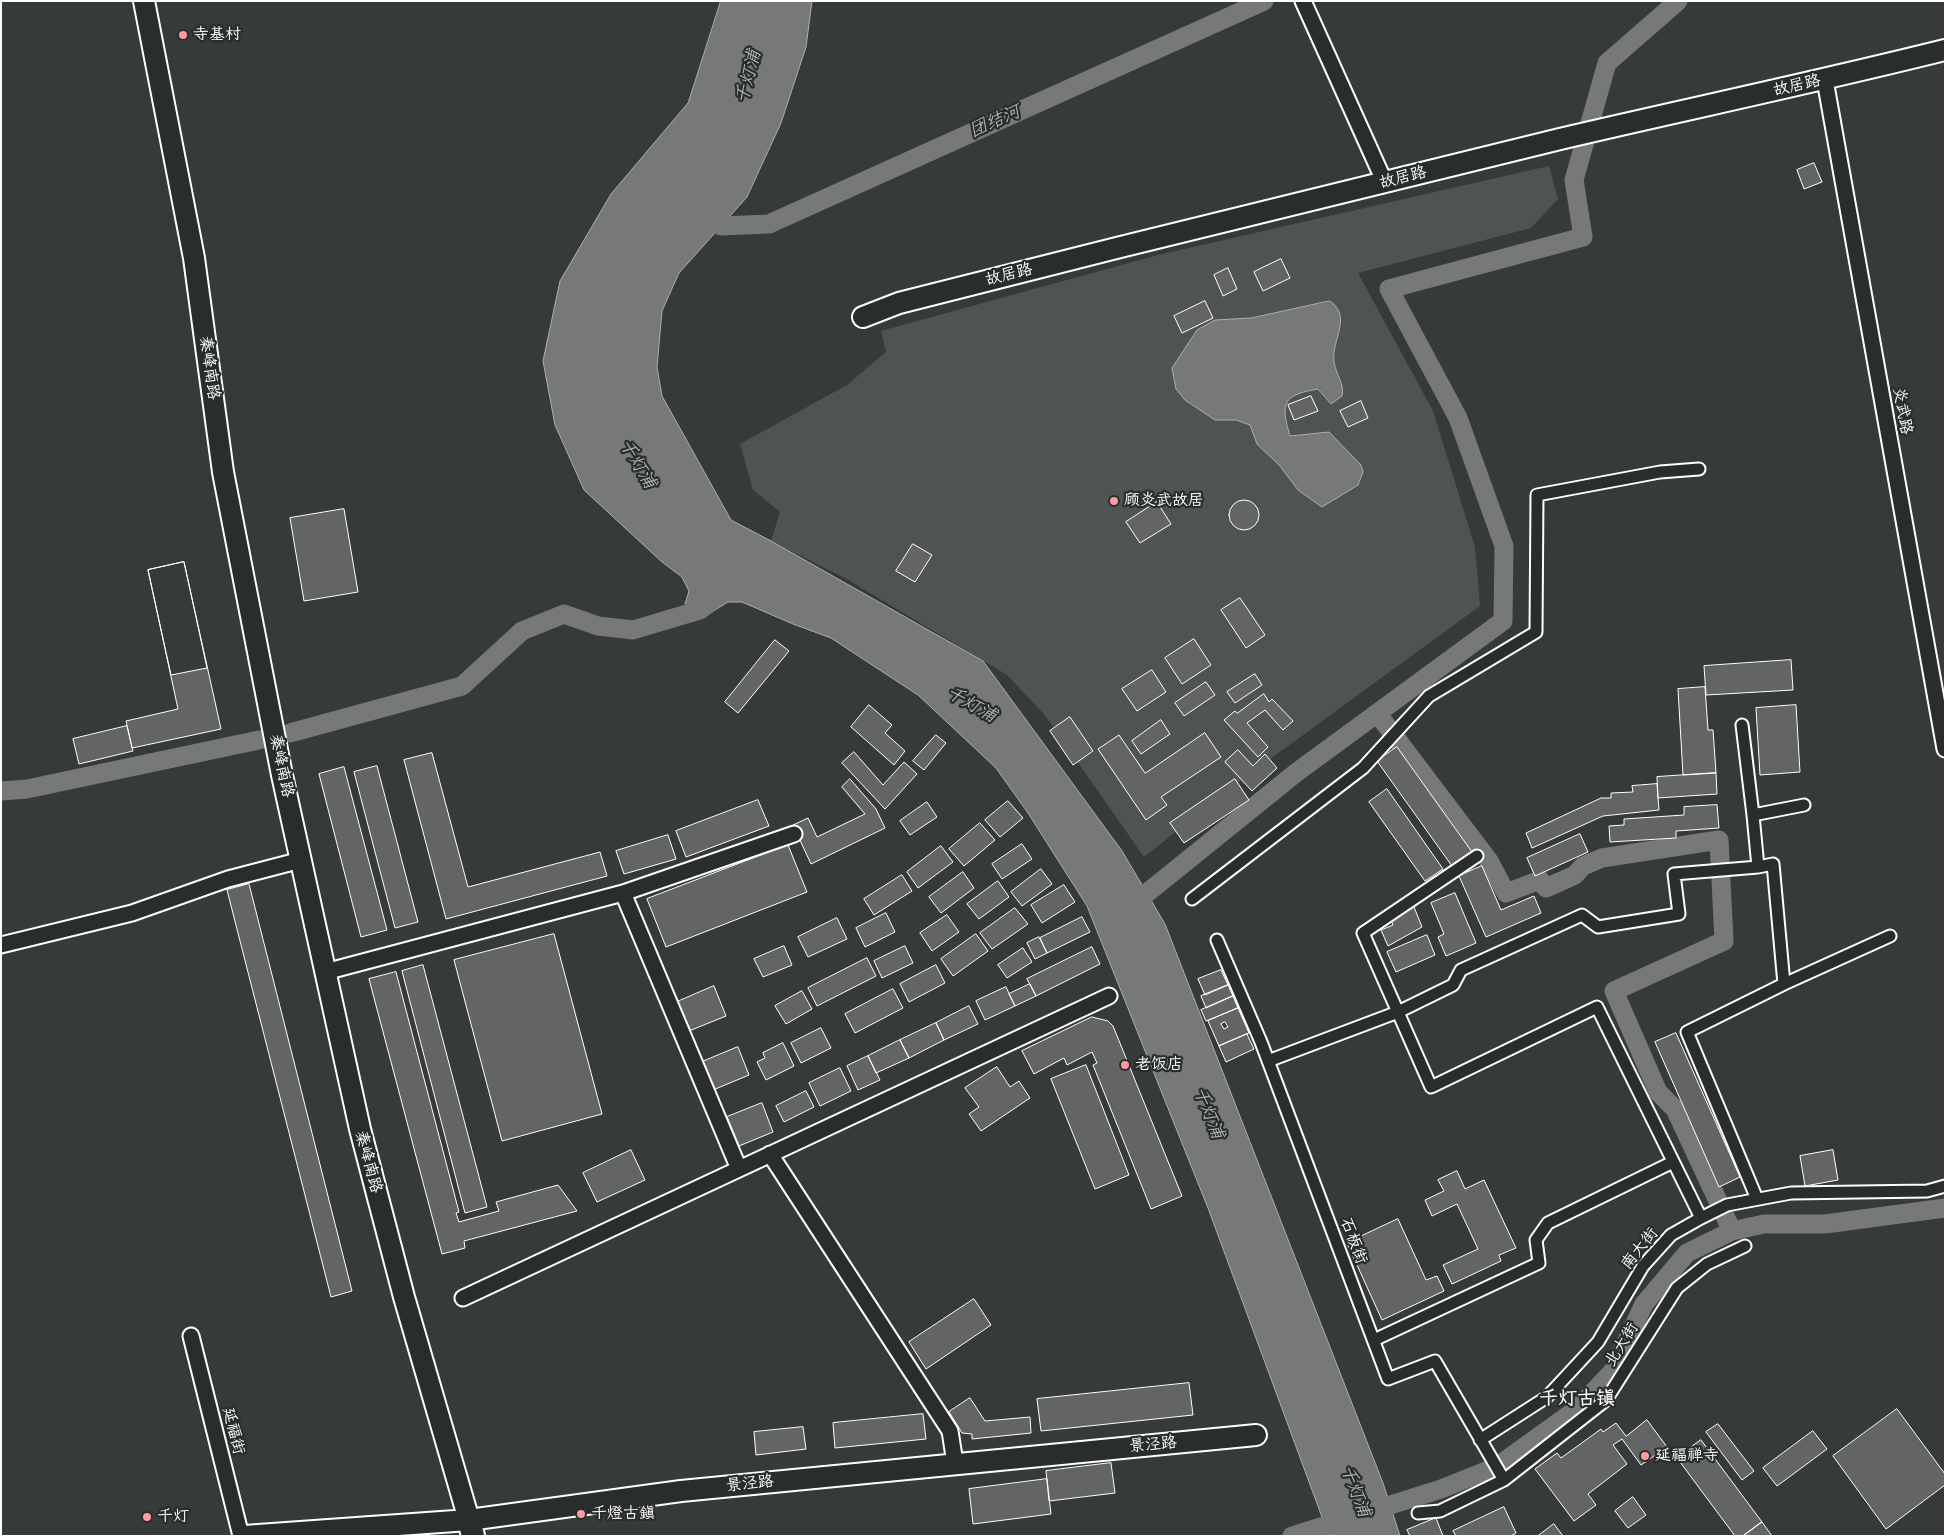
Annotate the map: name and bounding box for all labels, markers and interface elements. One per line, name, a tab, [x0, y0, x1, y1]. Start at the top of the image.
place label: 寺基村	[193, 25, 241, 45]
marker: 寺基村	[177, 29, 189, 41]
water label: 千灯浦	[732, 48, 766, 106]
street label: 故居路	[1771, 71, 1823, 101]
water label: 团结河	[966, 101, 1024, 143]
street label: 故居路	[1377, 163, 1429, 193]
street label: 故居路	[983, 260, 1035, 290]
street label: 秦峰南路	[195, 335, 223, 401]
street label: 炎武路	[1888, 386, 1916, 436]
water label: 千灯浦	[614, 435, 660, 493]
place label: 顾炎武故居	[1124, 491, 1204, 511]
marker: 顾炎武故居	[1108, 495, 1120, 507]
water label: 千灯浦	[942, 682, 1000, 728]
street label: 秦峰南路	[265, 733, 297, 799]
place label: 老饭店	[1135, 1055, 1183, 1075]
marker: 老饭店	[1119, 1059, 1131, 1071]
water label: 千灯浦	[1188, 1084, 1228, 1142]
street label: 秦峰南路	[350, 1129, 386, 1195]
street label: 石板街	[1335, 1215, 1371, 1267]
street label: 南大街	[1617, 1224, 1663, 1274]
street label: 北大街	[1601, 1320, 1643, 1370]
district label: 千灯古镇	[1539, 1388, 1615, 1410]
street label: 延福街	[218, 1405, 248, 1457]
street label: 景泾路	[1128, 1433, 1178, 1457]
place label: 延福禅寺	[1655, 1446, 1719, 1466]
marker: 延福禅寺	[1639, 1450, 1651, 1462]
water label: 千灯浦	[1335, 1462, 1375, 1520]
street label: 景泾路	[725, 1472, 775, 1496]
place label: 千燈古鎮	[591, 1504, 655, 1524]
place label: 千灯	[157, 1507, 189, 1527]
marker: 千燈古鎮	[575, 1508, 587, 1520]
marker: 千灯	[141, 1511, 153, 1523]

